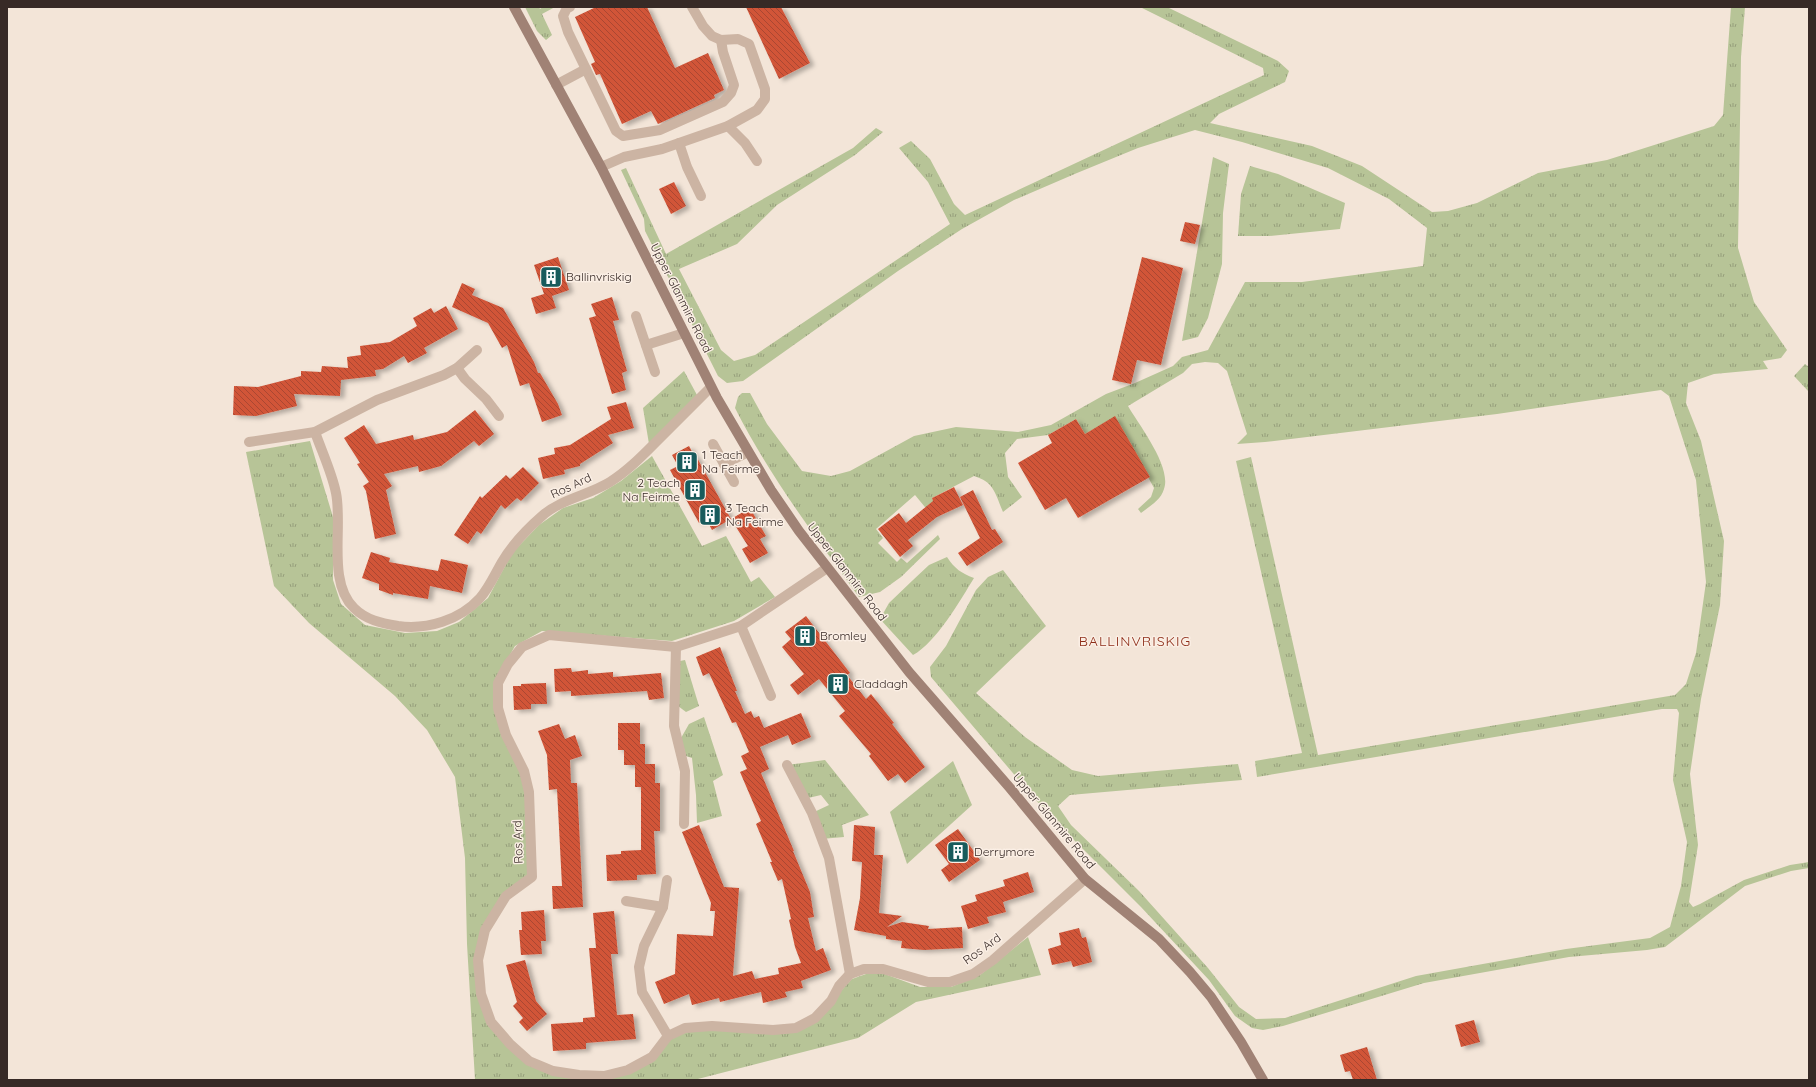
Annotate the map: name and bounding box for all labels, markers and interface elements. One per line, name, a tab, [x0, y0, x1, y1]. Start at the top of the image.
street label: Upper Glanmire Road	[647, 241, 716, 355]
building icon: Ballinvriskig	[538, 264, 564, 290]
place label: Ballinvriskig	[566, 269, 632, 284]
place label: 1 Teach Na Feirme	[702, 447, 760, 476]
building icon: 1 Teach Na Feirme	[674, 449, 700, 475]
street label: Ros Ard	[548, 470, 594, 502]
place label: 2 Teach Na Feirme	[622, 475, 680, 504]
building icon: 2 Teach Na Feirme	[682, 477, 708, 503]
place label: 3 Teach Na Feirme	[726, 500, 784, 529]
building icon: 3 Teach Na Feirme	[697, 502, 723, 528]
street label: Upper Glanmire Road	[804, 519, 890, 624]
building icon: Bromley	[792, 623, 818, 649]
place label: Bromley	[820, 628, 867, 643]
district label: BALLINVRISKIG	[1079, 632, 1191, 650]
building icon: Claddagh	[825, 671, 851, 697]
place label: Claddagh	[854, 676, 908, 691]
street label: Upper Glanmire Road	[1010, 770, 1099, 872]
street label: Ros Ard	[509, 820, 526, 864]
building icon: Derrymore	[945, 839, 971, 865]
place label: Derrymore	[974, 844, 1035, 859]
street label: Ros Ard	[960, 930, 1004, 967]

